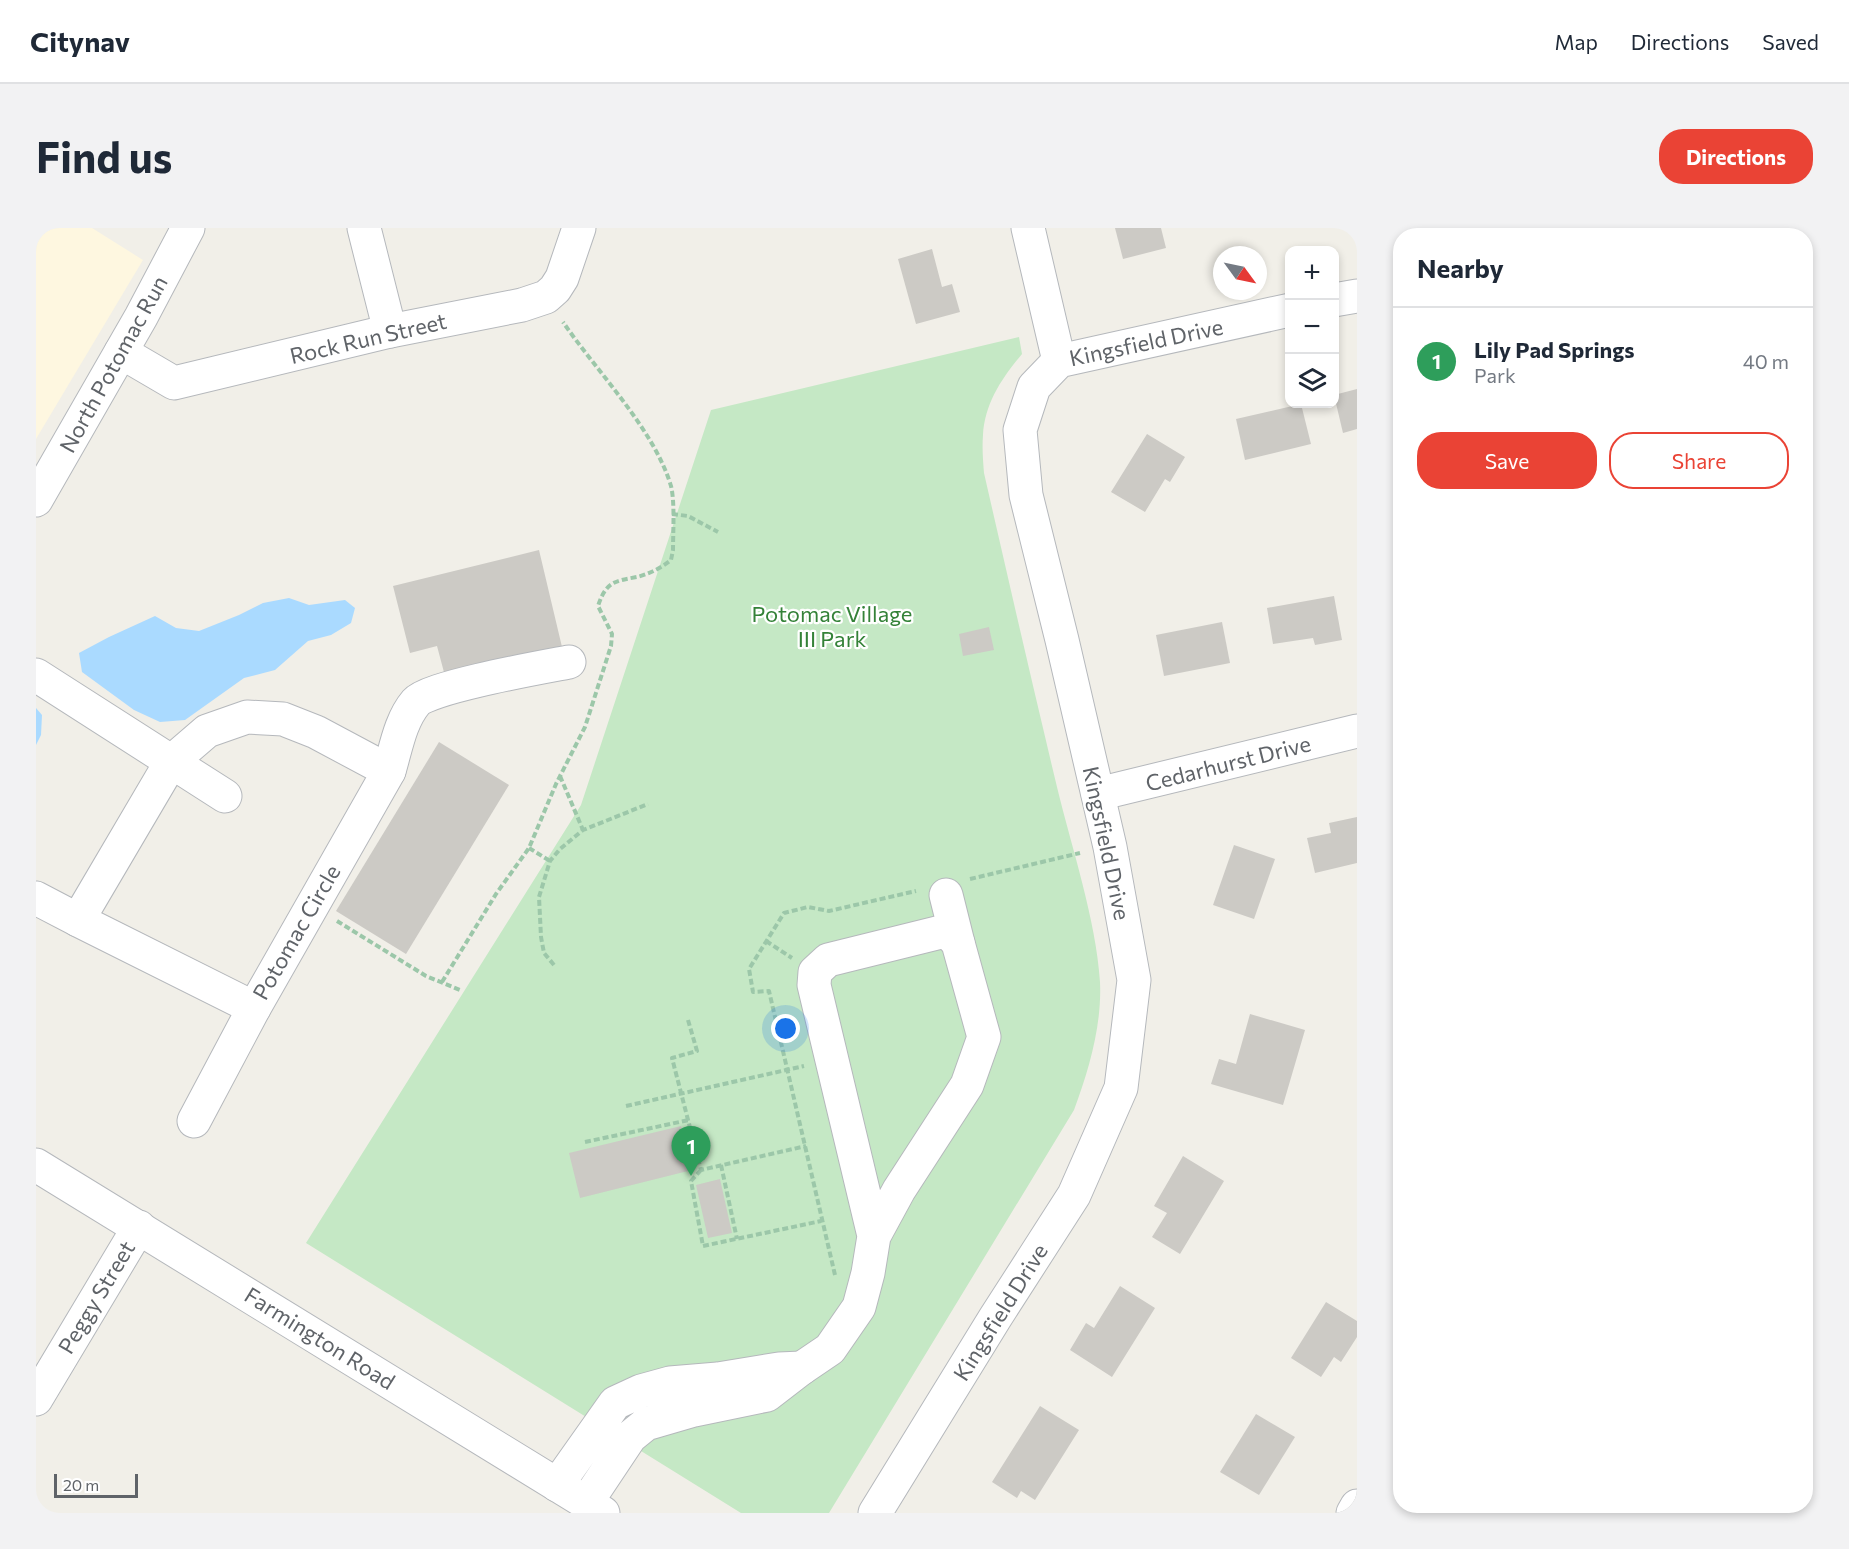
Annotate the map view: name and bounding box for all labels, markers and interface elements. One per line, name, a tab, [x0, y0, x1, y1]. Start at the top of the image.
text: Citynav	[30, 24, 130, 58]
text: Map	[1555, 29, 1598, 54]
text: Directions	[1631, 29, 1729, 54]
text: Saved	[1762, 29, 1819, 54]
button: Directions	[1659, 129, 1813, 184]
text: Find us	[36, 130, 172, 182]
north arrow	[1213, 246, 1267, 300]
map controls	[1285, 246, 1339, 408]
button: +	[1285, 246, 1339, 300]
text: Nearby	[1417, 252, 1504, 283]
street label: North Potomac Run	[53, 271, 173, 457]
button: −	[1285, 300, 1339, 354]
street label: Rock Run Street	[287, 307, 449, 369]
street label: Kingsfield Drive	[1067, 313, 1225, 371]
text: Lily Pad Springs	[1474, 336, 1635, 363]
text: 1	[1432, 349, 1441, 373]
text: 40 m	[1743, 349, 1789, 373]
button: layers	[1285, 354, 1339, 408]
text: Park	[1474, 363, 1516, 387]
button: Save	[1417, 432, 1597, 489]
button: Share	[1609, 432, 1789, 489]
park label: Potomac Village III Park	[752, 600, 912, 652]
street label: Cedarhurst Drive	[1143, 729, 1313, 797]
street label: Kingsfield Drive	[1078, 764, 1136, 922]
street label: Potomac Circle	[246, 860, 346, 1004]
your location	[771, 1014, 800, 1043]
pin: 1	[672, 1126, 710, 1176]
street label: Peggy Street	[52, 1236, 140, 1358]
street label: Kingsfield Drive	[947, 1238, 1053, 1386]
street label: Farmington Road	[240, 1281, 400, 1395]
scale bar	[54, 1471, 138, 1498]
text: 20 m	[63, 1475, 99, 1494]

